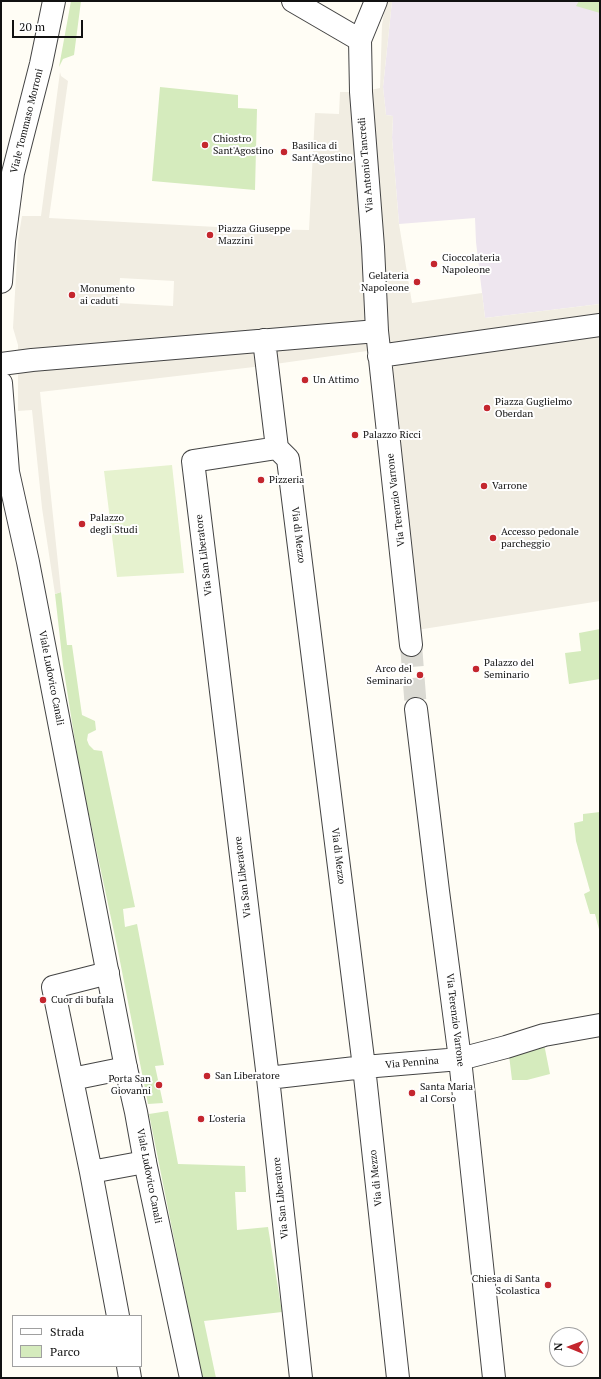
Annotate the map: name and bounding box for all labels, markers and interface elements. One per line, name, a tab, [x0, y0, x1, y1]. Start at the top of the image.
scale bar	[14, 12, 85, 38]
text: 20 m	[19, 19, 45, 34]
street label: Viale Tommaso Morroni	[8, 67, 46, 175]
street label: Via Antonio Tancredi	[356, 117, 376, 213]
place label: Chiostro Sant'Agostino	[213, 133, 274, 156]
marker: Chiostro Sant'Agostino	[200, 140, 210, 150]
place label: Basilica di Sant'Agostino	[292, 140, 353, 164]
marker: Basilica di Sant'Agostino	[279, 147, 289, 157]
place label: Piazza Giuseppe Mazzini	[218, 223, 290, 246]
marker: Piazza Giuseppe Mazzini	[205, 230, 215, 240]
place label: Cioccolateria Napoleone	[442, 252, 500, 276]
marker: Cioccolateria Napoleone	[429, 259, 439, 269]
place label: Gelateria Napoleone	[361, 270, 409, 294]
marker: Gelateria Napoleone	[412, 277, 422, 287]
place label: Monumento ai caduti	[80, 283, 135, 306]
marker: Monumento ai caduti	[67, 290, 77, 300]
place label: Un Attimo	[313, 374, 359, 386]
marker: Un Attimo	[300, 375, 310, 385]
place label: Piazza Guglielmo Oberdan	[495, 396, 572, 420]
marker: Piazza Guglielmo Oberdan	[482, 403, 492, 413]
place label: Palazzo Ricci	[363, 429, 421, 441]
marker: Palazzo Ricci	[350, 430, 360, 440]
street label: Via Terenzio Varrone	[384, 453, 408, 547]
place label: Pizzeria	[269, 474, 304, 486]
marker: Pizzeria	[256, 475, 266, 485]
place label: Varrone	[492, 480, 527, 492]
marker: Varrone	[479, 481, 489, 491]
street label: Via di Mezzo	[289, 506, 307, 564]
place label: Palazzo degli Studi	[90, 512, 138, 536]
street label: Via San Liberatore	[193, 514, 215, 596]
marker: Palazzo degli Studi	[77, 519, 87, 529]
place label: Accesso pedonale parcheggio	[501, 526, 579, 550]
marker: Accesso pedonale parcheggio	[488, 533, 498, 543]
street label: Viale Ludovico Canali	[36, 629, 66, 727]
place label: Palazzo del Seminario	[484, 657, 534, 680]
place label: Arco del Seminario	[367, 663, 412, 686]
marker: Palazzo del Seminario	[471, 664, 481, 674]
marker: Arco del Seminario	[415, 670, 425, 680]
street label: Via di Mezzo	[329, 827, 347, 885]
street label: Via San Liberatore	[232, 836, 254, 918]
street label: Via Terenzio Varrone	[443, 973, 467, 1067]
place label: Cuor di bufala	[51, 994, 114, 1006]
marker: Cuor di bufala	[38, 995, 48, 1005]
street label: Via Pennina	[385, 1055, 439, 1071]
place label: San Liberatore	[215, 1070, 280, 1082]
marker: San Liberatore	[202, 1071, 212, 1081]
place label: Porta San Giovanni	[108, 1073, 151, 1096]
marker: Porta San Giovanni	[154, 1080, 164, 1090]
place label: Santa Maria al Corso	[420, 1081, 473, 1104]
marker: Santa Maria al Corso	[407, 1088, 417, 1098]
place label: L'osteria	[209, 1113, 246, 1125]
marker: L'osteria	[196, 1114, 206, 1124]
street label: Viale Ludovico Canali	[134, 1127, 164, 1225]
street label: Via di Mezzo	[367, 1149, 385, 1207]
street label: Via San Liberatore	[271, 1157, 291, 1239]
place label: Chiesa di Santa Scolastica	[472, 1273, 540, 1296]
marker: Chiesa di Santa Scolastica	[543, 1280, 553, 1290]
legend	[12, 1315, 142, 1367]
text: Strada	[50, 1324, 84, 1339]
north arrow	[549, 1327, 589, 1367]
text: N	[551, 1343, 565, 1351]
text: Parco	[50, 1344, 80, 1359]

